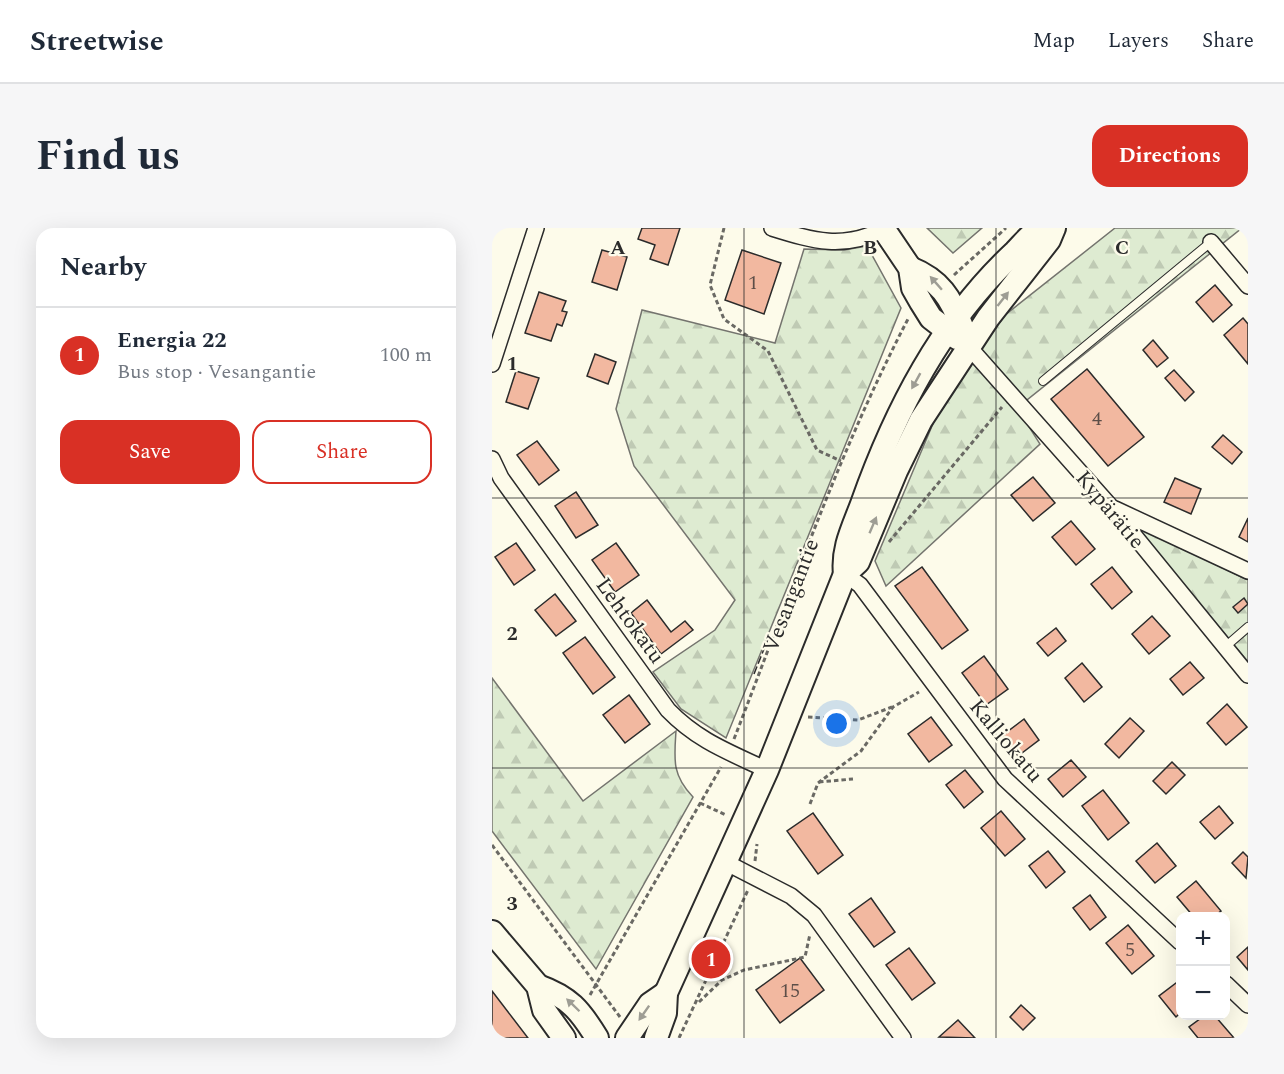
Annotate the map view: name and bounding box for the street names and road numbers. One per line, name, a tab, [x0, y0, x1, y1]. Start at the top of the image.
street label: Kypärätie	[1067, 463, 1153, 557]
street label: Vesangantie	[755, 534, 828, 657]
street label: Lehtokatu	[587, 571, 672, 671]
street label: Kalliokatu	[961, 692, 1051, 790]

